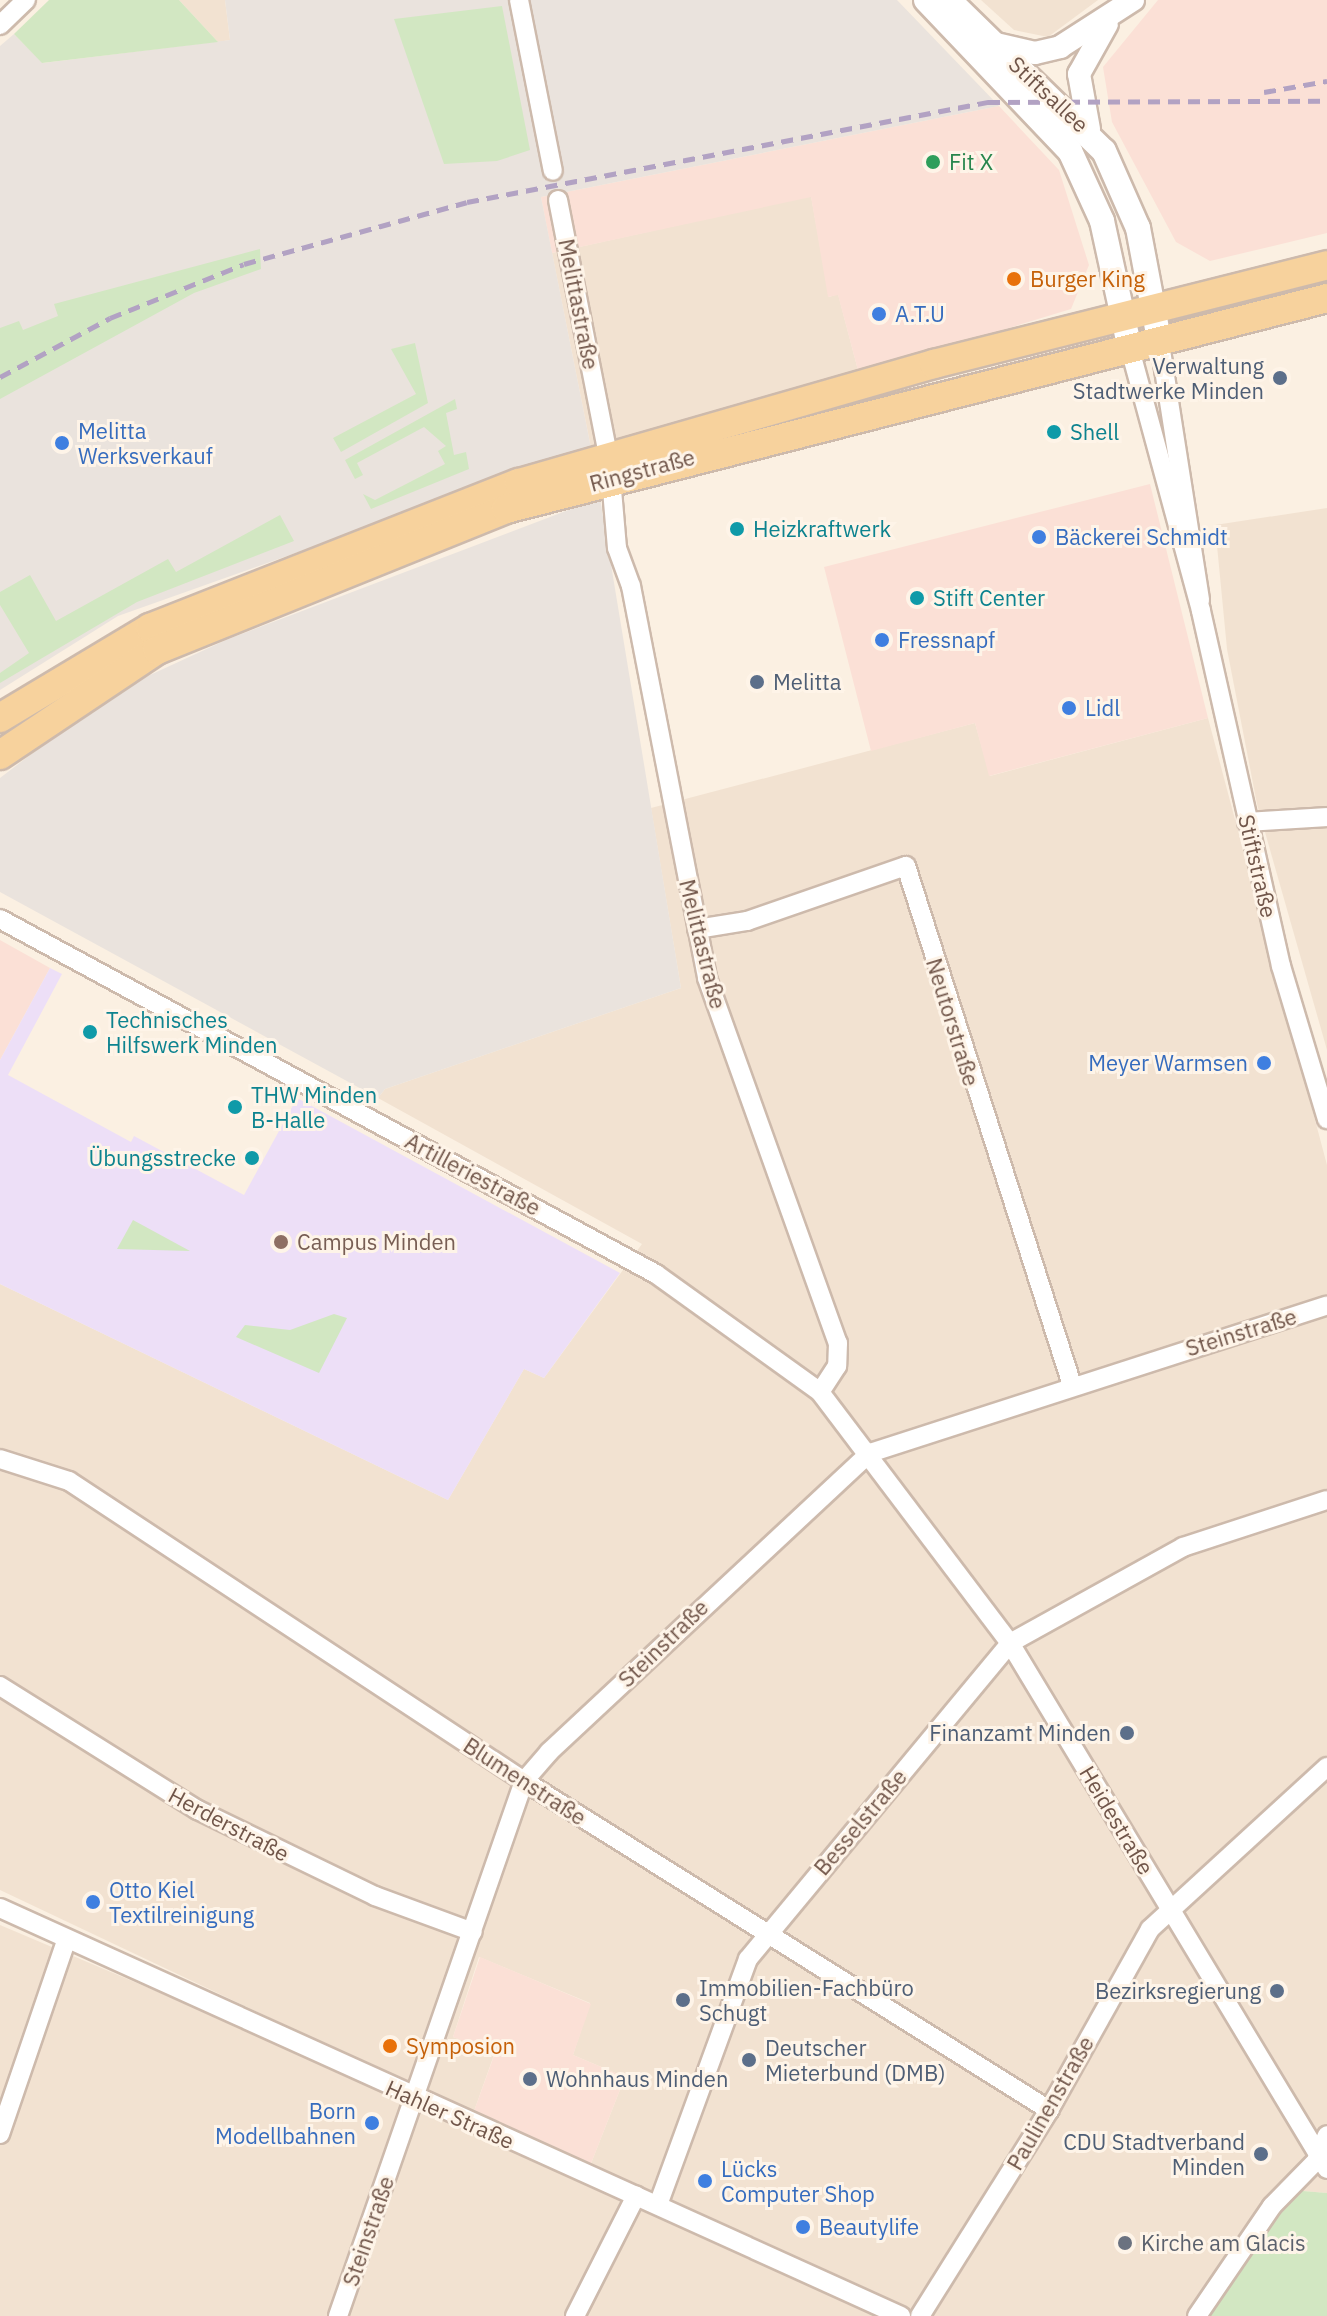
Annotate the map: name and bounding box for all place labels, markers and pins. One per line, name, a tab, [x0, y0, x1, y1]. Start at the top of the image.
place label: Fit X	[949, 149, 993, 175]
marker: Fit X	[924, 153, 942, 171]
place label: Burger King	[1030, 266, 1145, 292]
marker: Burger King	[1005, 270, 1023, 288]
place label: A.T.U	[895, 301, 945, 327]
marker: A.T.U	[870, 305, 888, 323]
place label: Verwaltung Stadtwerke Minden	[1073, 352, 1264, 404]
marker: Verwaltung Stadtwerke Minden	[1271, 369, 1289, 387]
place label: Melitta Werksverkauf	[78, 417, 213, 468]
place label: Shell	[1070, 419, 1119, 445]
marker: Shell	[1045, 423, 1063, 441]
marker: Melitta Werksverkauf	[53, 434, 71, 452]
place label: Heizkraftwerk	[753, 516, 891, 542]
marker: Heizkraftwerk	[728, 520, 746, 538]
place label: Bäckerei Schmidt	[1055, 524, 1228, 550]
marker: Bäckerei Schmidt	[1030, 528, 1048, 546]
place label: Stift Center	[933, 585, 1045, 611]
marker: Stift Center	[908, 589, 926, 607]
place label: Fressnapf	[898, 627, 995, 653]
marker: Fressnapf	[873, 631, 891, 649]
place label: Melitta	[773, 669, 841, 695]
marker: Melitta	[748, 673, 766, 691]
place label: Lidl	[1085, 695, 1120, 721]
marker: Lidl	[1060, 699, 1078, 717]
place label: Technisches Hilfswerk Minden	[106, 1006, 278, 1058]
marker: Technisches Hilfswerk Minden	[81, 1023, 99, 1041]
place label: Meyer Warmsen	[1088, 1050, 1248, 1076]
marker: Meyer Warmsen	[1255, 1054, 1273, 1072]
place label: THW Minden B-Halle	[251, 1081, 377, 1132]
marker: THW Minden B-Halle	[226, 1098, 244, 1116]
place label: Übungsstrecke	[88, 1145, 236, 1171]
marker: Übungsstrecke	[243, 1149, 261, 1167]
place label: Campus Minden	[297, 1229, 456, 1255]
marker: Campus Minden	[272, 1233, 290, 1251]
place label: Finanzamt Minden	[929, 1720, 1111, 1746]
marker: Finanzamt Minden	[1118, 1724, 1136, 1742]
place label: Otto Kiel Textilreinigung	[109, 1876, 254, 1928]
marker: Otto Kiel Textilreinigung	[84, 1893, 102, 1911]
place label: Immobilien-Fachbüro Schugt	[699, 1974, 914, 2026]
place label: Bezirksregierung	[1095, 1978, 1261, 2004]
marker: Bezirksregierung	[1268, 1982, 1286, 2000]
marker: Immobilien-Fachbüro Schugt	[674, 1991, 692, 2009]
place label: Symposion	[406, 2033, 515, 2059]
place label: Deutscher Mieterbund (DMB)	[765, 2034, 946, 2086]
marker: Symposion	[381, 2037, 399, 2055]
marker: Deutscher Mieterbund (DMB)	[740, 2051, 758, 2069]
place label: Wohnhaus Minden	[546, 2066, 728, 2092]
marker: Wohnhaus Minden	[521, 2070, 539, 2088]
place label: Born Modellbahnen	[215, 2097, 356, 2148]
marker: Born Modellbahnen	[363, 2114, 381, 2132]
place label: CDU Stadtverband Minden	[1063, 2128, 1245, 2180]
marker: CDU Stadtverband Minden	[1252, 2145, 1270, 2163]
place label: Lücks Computer Shop	[721, 2155, 875, 2206]
marker: Lücks Computer Shop	[696, 2172, 714, 2190]
place label: Beautylife	[819, 2214, 919, 2240]
marker: Beautylife	[794, 2218, 812, 2236]
place label: Kirche am Glacis	[1141, 2230, 1306, 2256]
marker: Kirche am Glacis	[1116, 2234, 1134, 2252]

